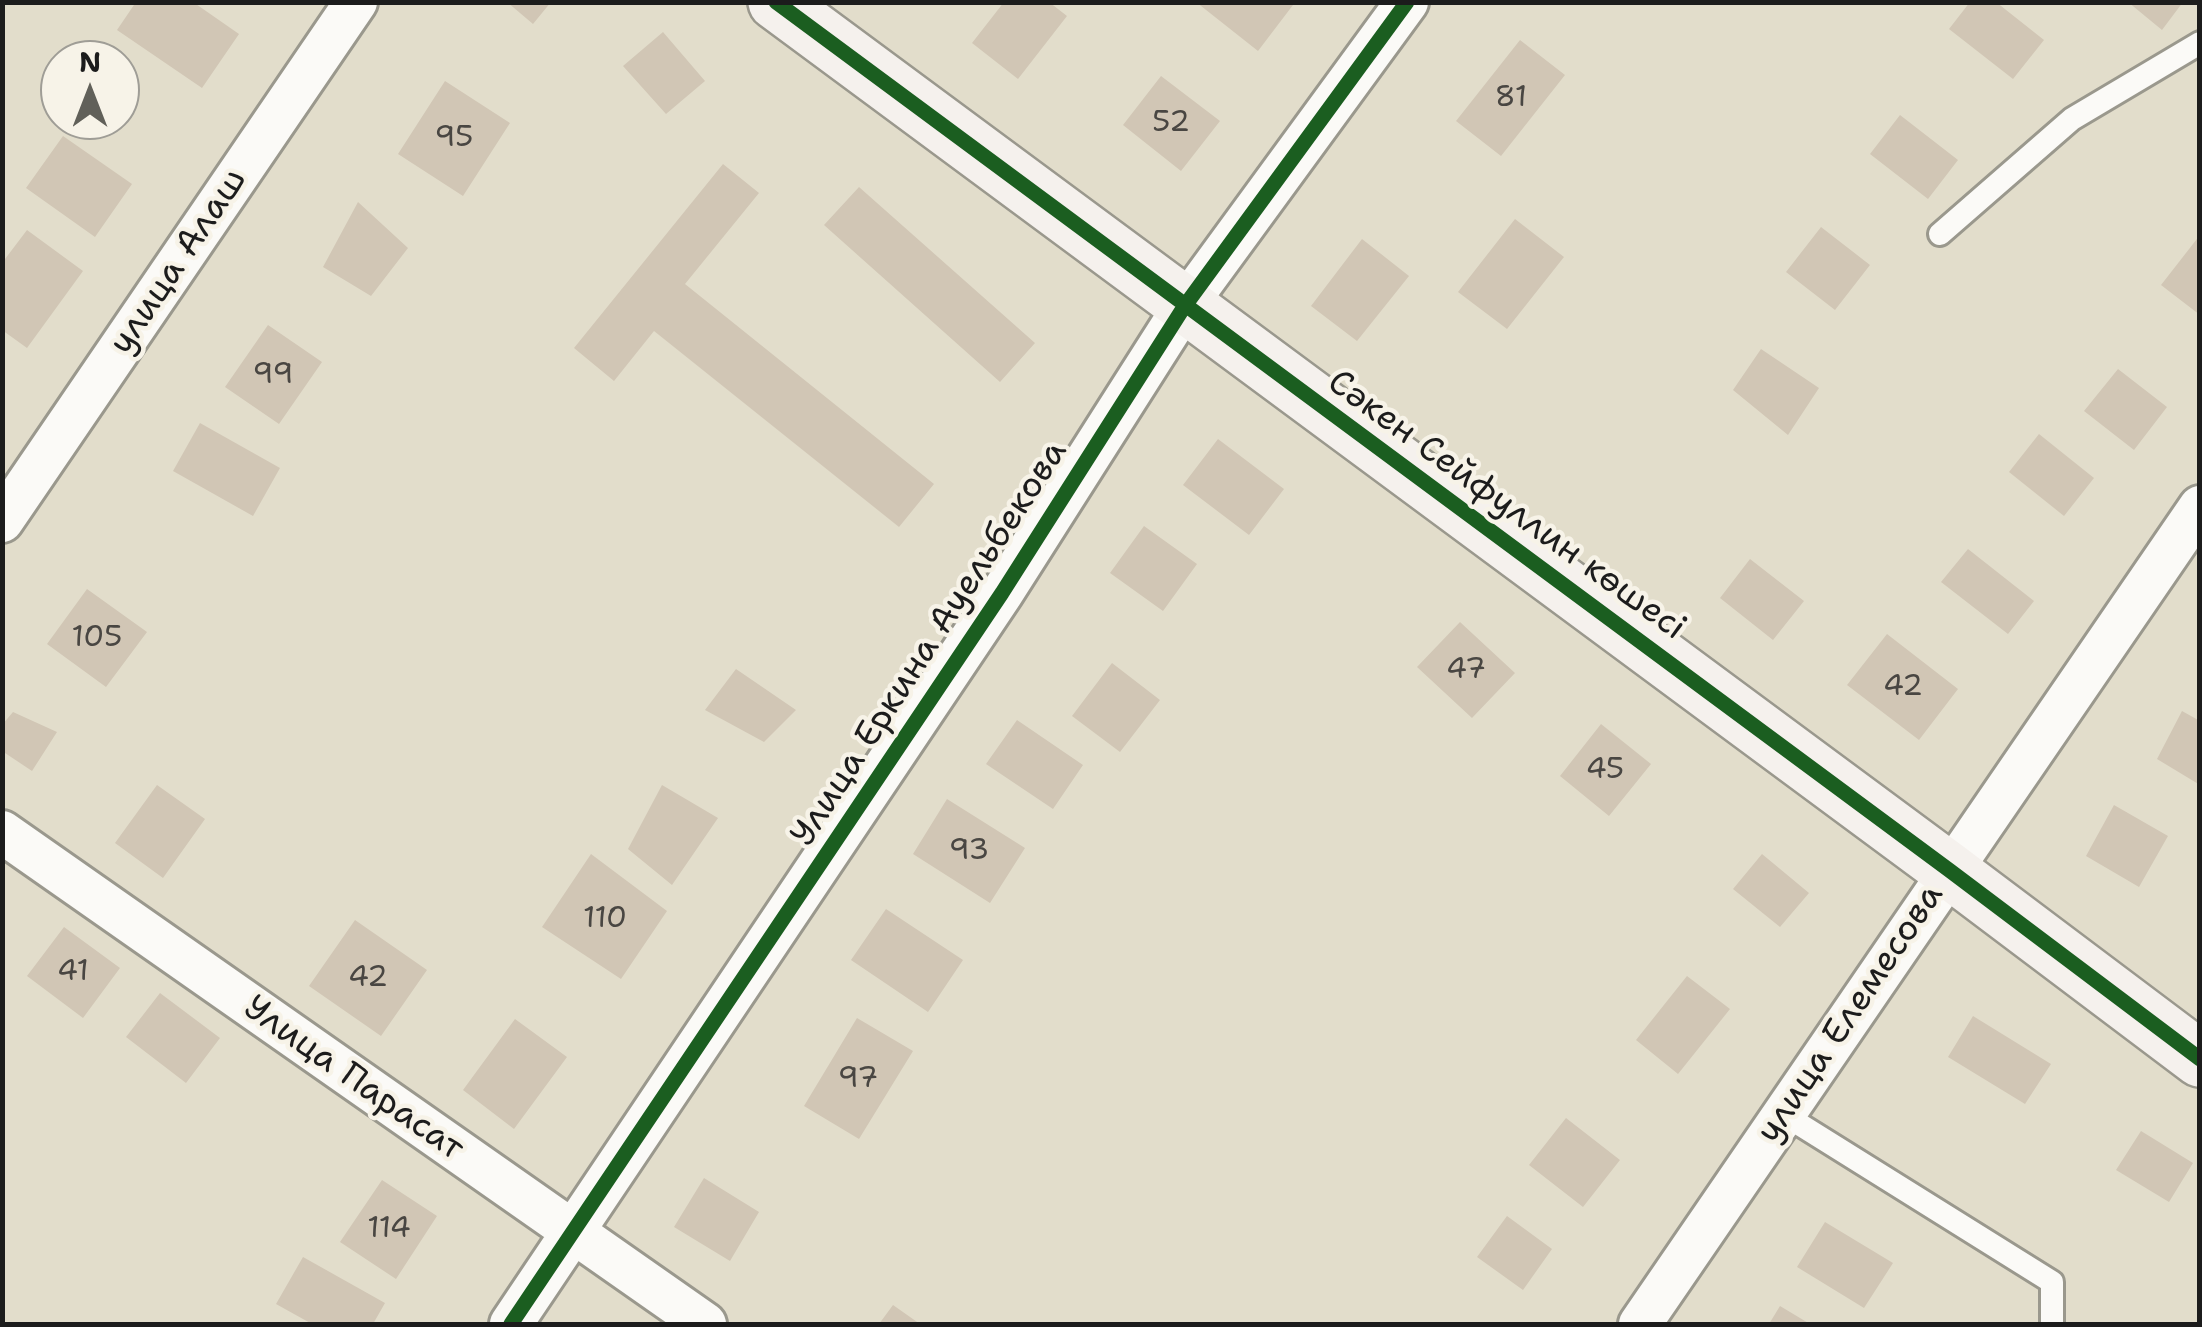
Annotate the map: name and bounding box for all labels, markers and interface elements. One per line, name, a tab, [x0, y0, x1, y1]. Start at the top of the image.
north arrow	[40, 40, 140, 140]
text: N	[79, 43, 101, 81]
house number: 81	[1495, 80, 1527, 116]
house number: 52	[1152, 105, 1190, 141]
house number: 95	[435, 120, 473, 156]
street label: улица Алаш	[102, 161, 256, 363]
house number: 99	[253, 357, 293, 393]
street label: Сәкен Сейфуллин көшесі	[1319, 362, 1693, 650]
street label: Улица Еркина Ауельбекова	[783, 433, 1077, 855]
house number: 105	[72, 620, 122, 656]
house number: 47	[1446, 652, 1486, 688]
house number: 42	[1883, 669, 1923, 705]
house number: 45	[1586, 752, 1624, 788]
house number: 93	[949, 833, 989, 869]
street label: улица Елемесова	[1749, 877, 1953, 1151]
house number: 110	[583, 901, 627, 937]
house number: 41	[57, 954, 89, 990]
house number: 42	[348, 960, 388, 996]
street label: Улица Парасат	[235, 988, 471, 1170]
house number: 97	[838, 1061, 878, 1097]
house number: 114	[367, 1211, 411, 1247]

